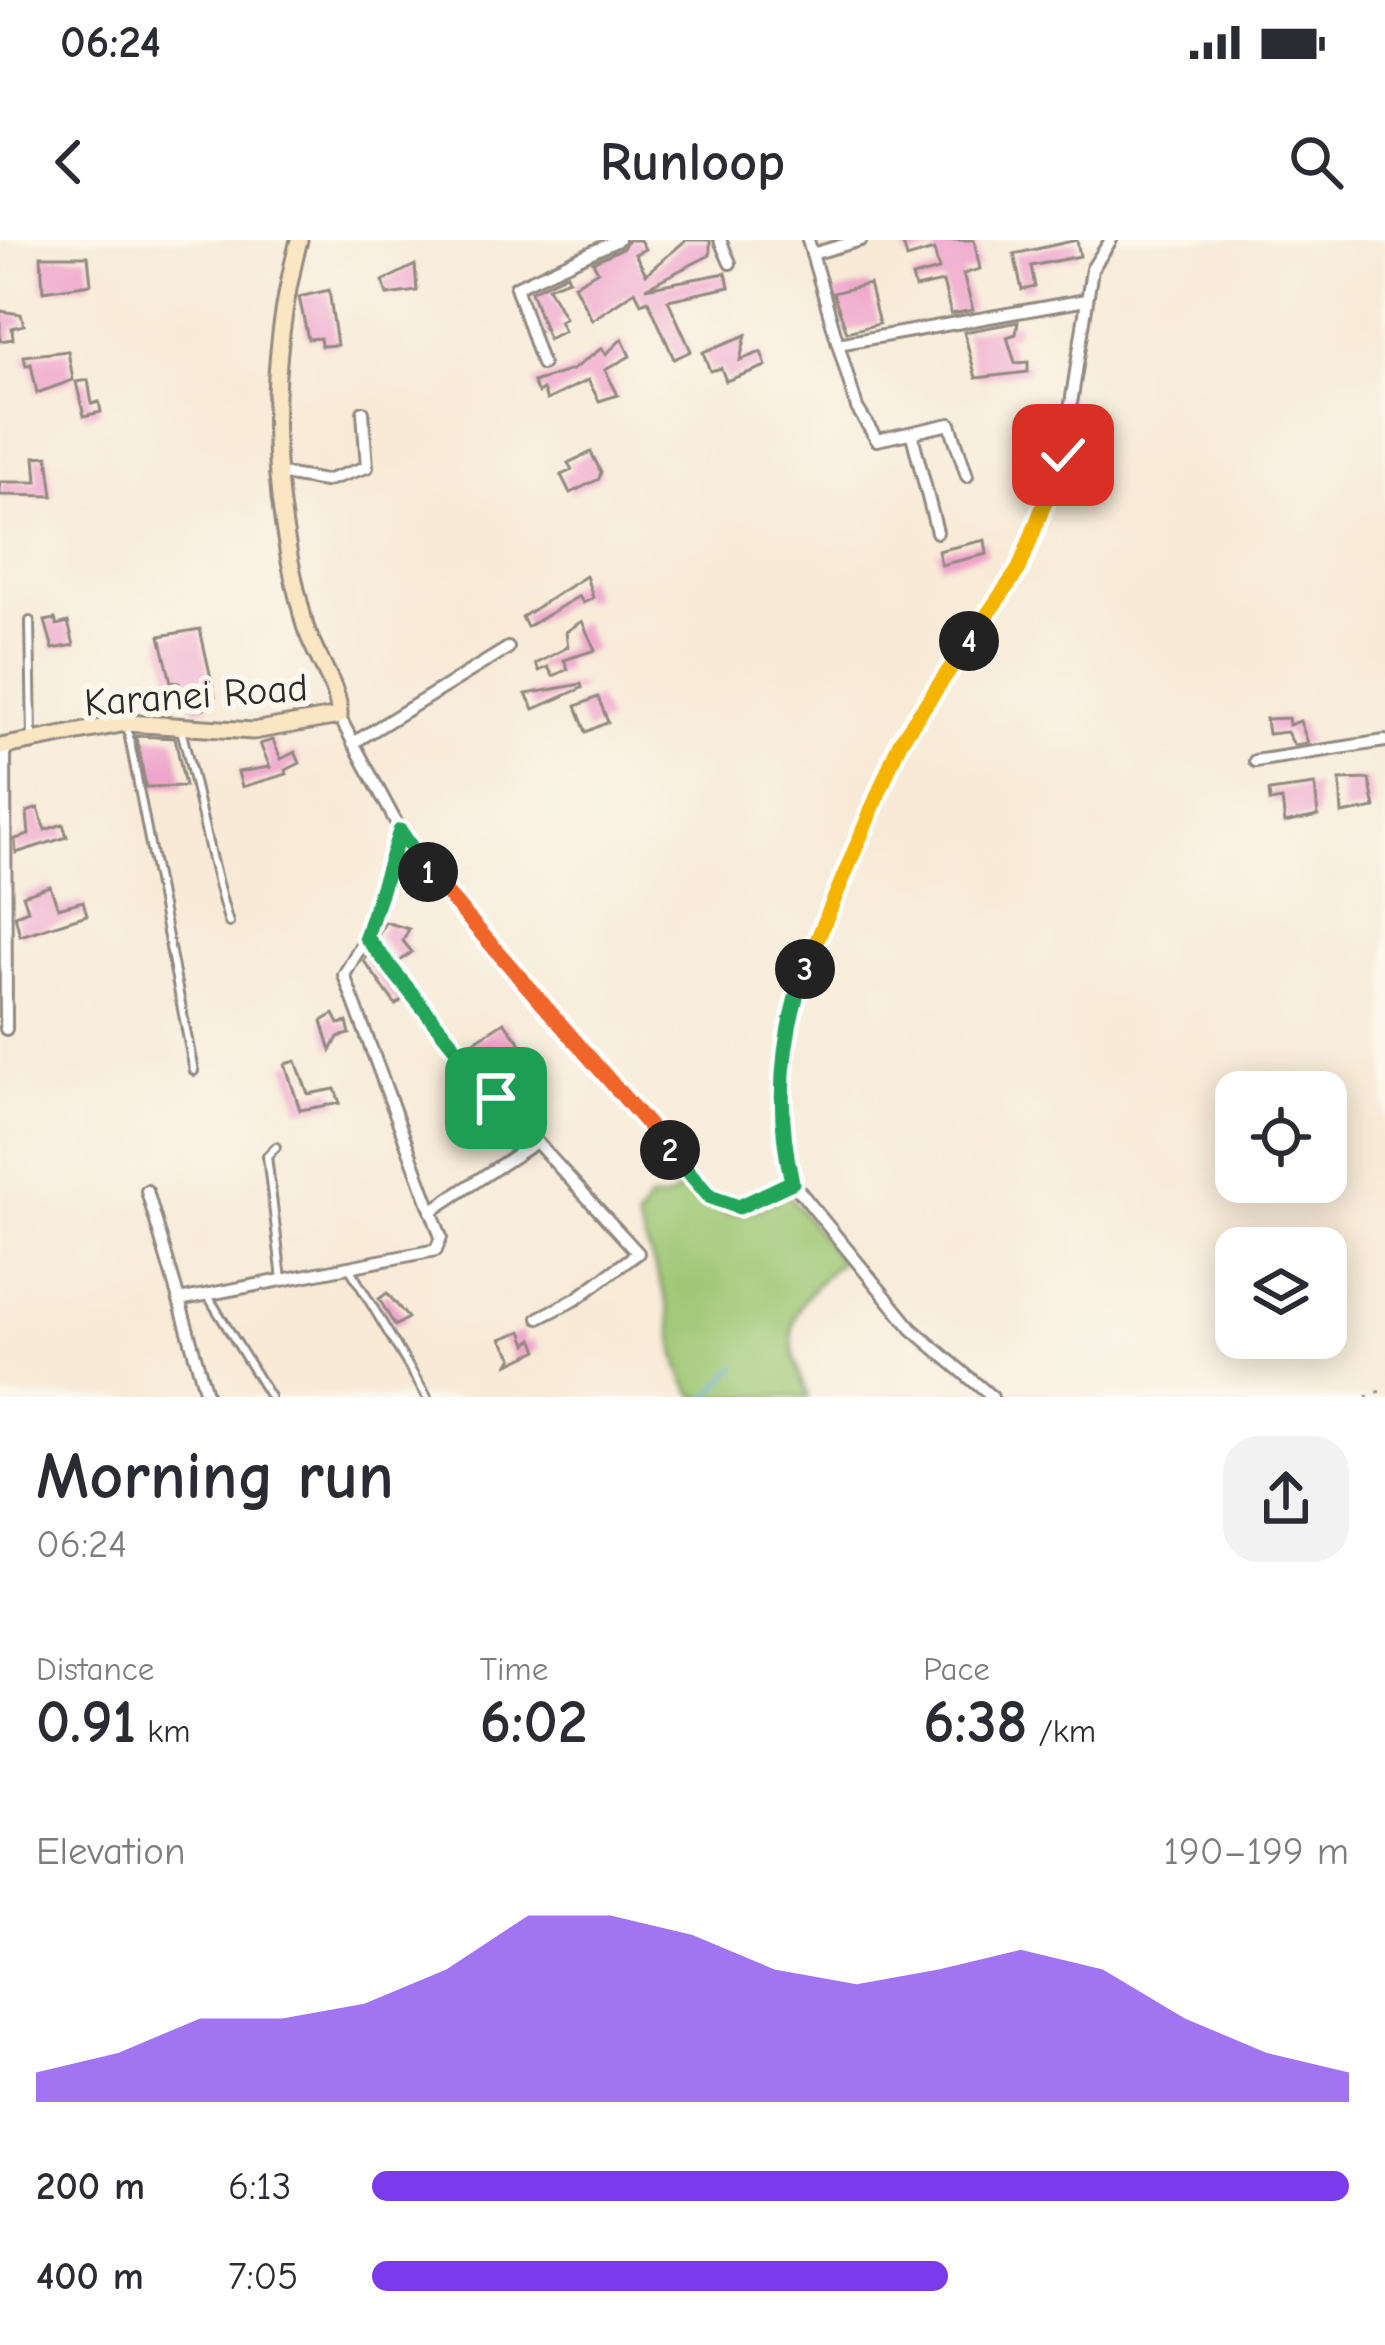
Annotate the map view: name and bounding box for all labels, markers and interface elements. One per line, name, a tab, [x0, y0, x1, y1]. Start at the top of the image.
text: 06:24	[60, 16, 161, 68]
icon: back	[36, 129, 102, 195]
icon: search	[1283, 129, 1349, 195]
text: Runloop	[600, 131, 785, 194]
pin	[1012, 404, 1114, 506]
icon: check	[1030, 422, 1096, 488]
pin: 4	[939, 611, 999, 671]
text: 4	[961, 622, 977, 660]
street label: Karanei Road	[83, 665, 309, 726]
pin: 1	[398, 842, 458, 902]
text: 1	[422, 853, 434, 891]
pin: 3	[775, 939, 835, 999]
text: 3	[797, 950, 813, 988]
pin	[445, 1047, 547, 1149]
icon: arrive	[463, 1065, 529, 1131]
map controls	[1215, 1071, 1347, 1359]
button: locate	[1215, 1071, 1347, 1203]
pin: 2	[640, 1120, 700, 1180]
text: 2	[662, 1131, 678, 1169]
button: layers	[1215, 1227, 1347, 1359]
button: share	[1223, 1436, 1349, 1562]
text: Morning run	[36, 1439, 394, 1515]
text: 06:24	[36, 1522, 127, 1567]
text: Distance	[36, 1650, 154, 1688]
text: Time	[480, 1650, 548, 1688]
text: Pace	[923, 1650, 990, 1688]
text: 0.91	[36, 1688, 136, 1757]
text: 6:02	[480, 1688, 588, 1757]
text: 6:38	[923, 1688, 1027, 1757]
text: km	[136, 1712, 190, 1750]
text: /km	[1027, 1712, 1096, 1750]
text: Elevation	[36, 1829, 185, 1874]
text: 190–199 m	[1164, 1829, 1349, 1874]
text: 200 m	[36, 2164, 145, 2209]
text: 6:13	[228, 2164, 291, 2209]
text: 400 m	[36, 2254, 144, 2299]
text: 7:05	[228, 2254, 298, 2299]

